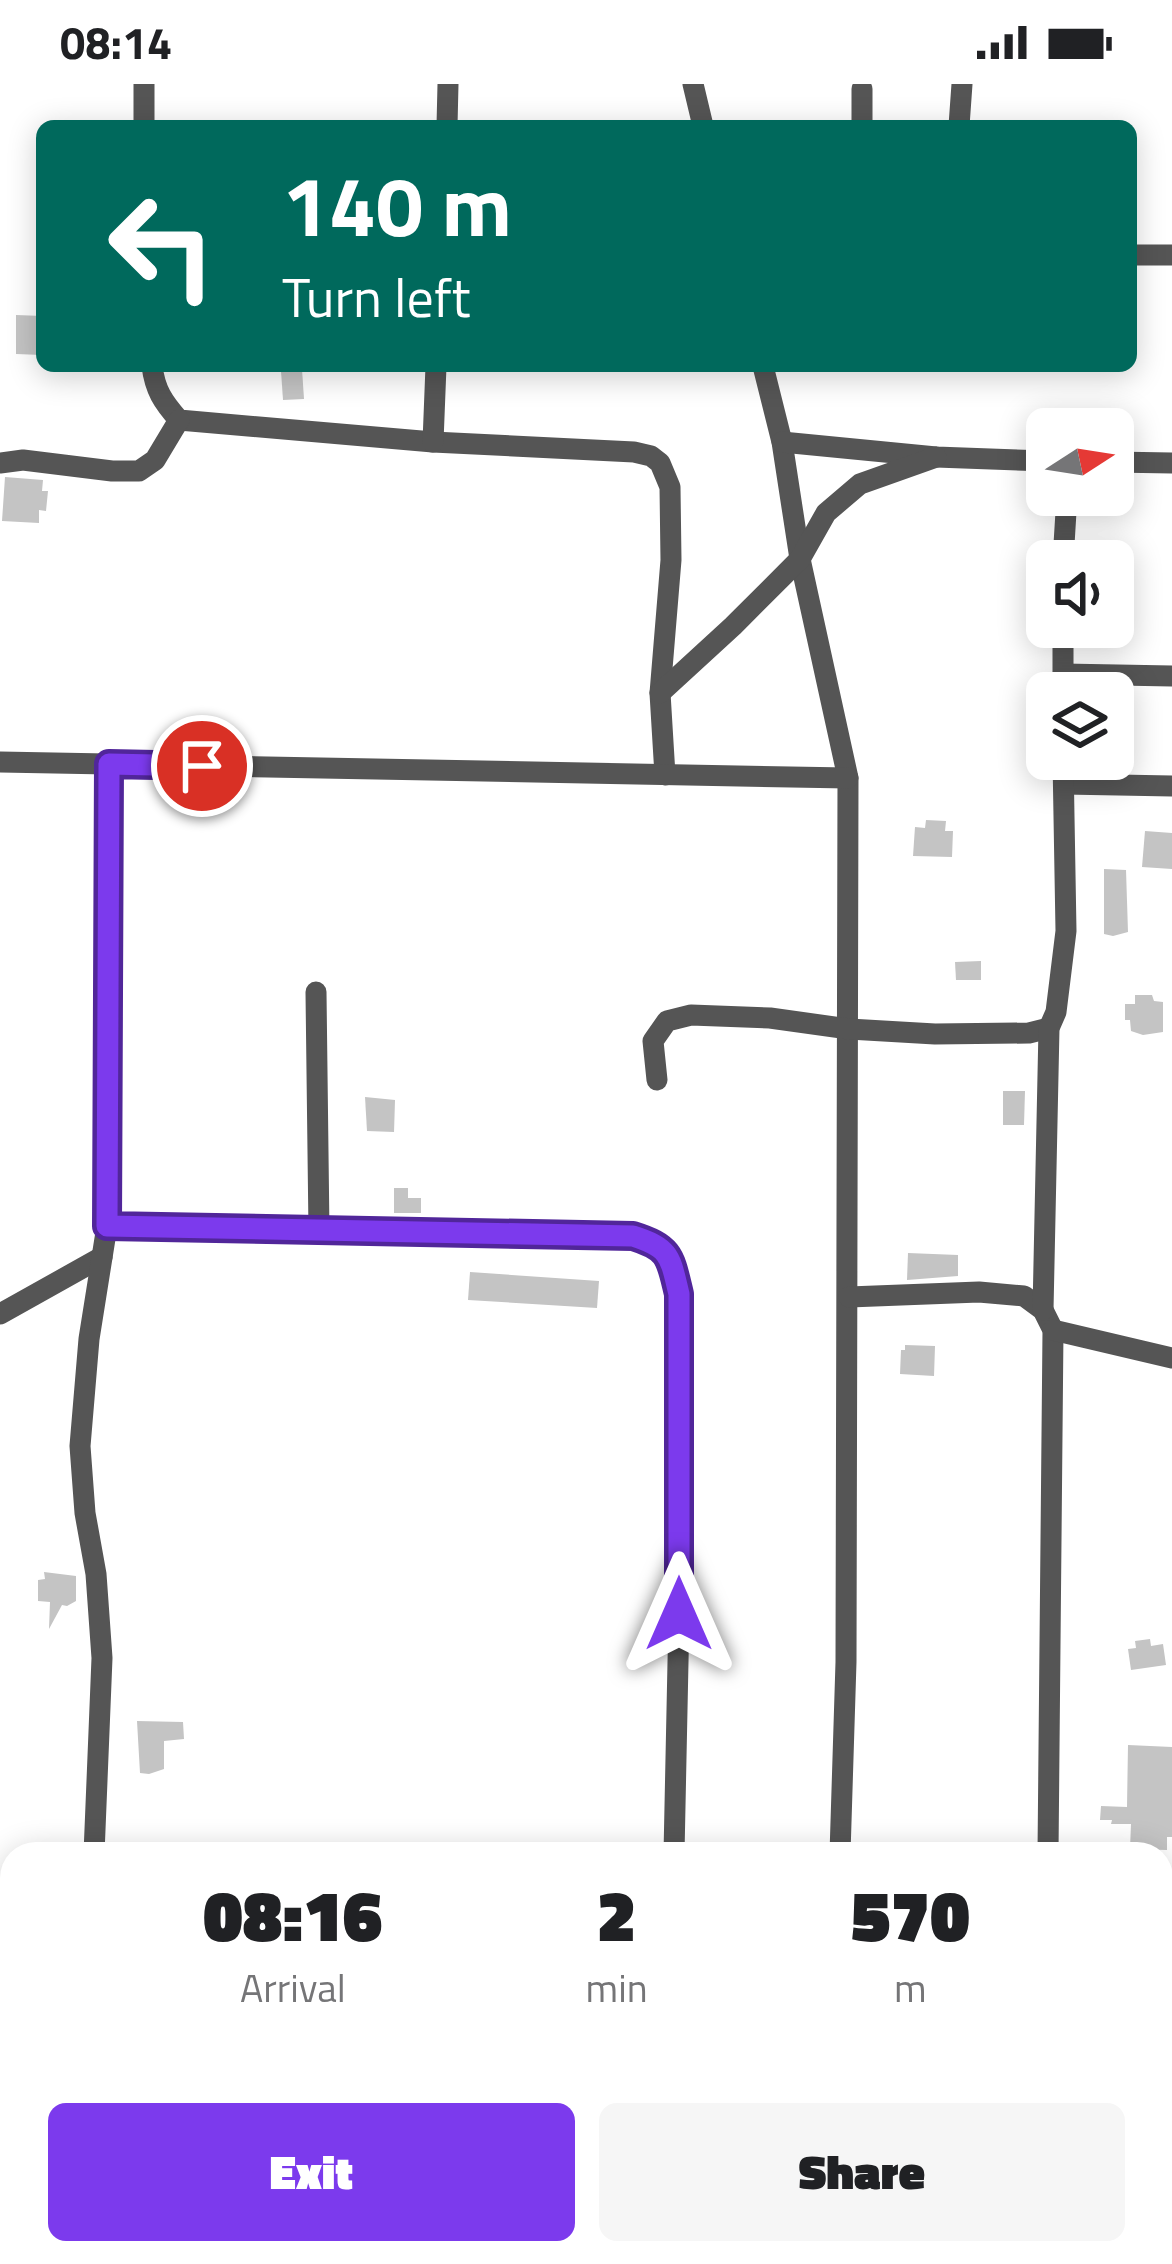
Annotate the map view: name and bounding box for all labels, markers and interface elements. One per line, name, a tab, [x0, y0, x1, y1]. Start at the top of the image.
text: 08:14	[60, 8, 172, 76]
text: 140 m	[282, 141, 512, 269]
icon: left	[84, 168, 240, 324]
text: Turn left	[282, 256, 471, 338]
north arrow	[1026, 408, 1134, 516]
map controls	[1026, 408, 1134, 780]
button: sound	[1026, 540, 1134, 648]
button: layers	[1026, 672, 1134, 780]
pin	[151, 715, 253, 817]
icon: arrive	[169, 733, 235, 799]
position arrow	[616, 1551, 742, 1677]
text: 08:16	[203, 1859, 382, 1969]
text: 2	[597, 1859, 636, 1969]
text: 570	[851, 1859, 970, 1969]
text: Arrival	[240, 1958, 346, 2017]
text: min	[586, 1958, 648, 2017]
text: m	[894, 1958, 927, 2017]
button: Exit	[48, 2103, 575, 2241]
button: Share	[599, 2103, 1125, 2241]

